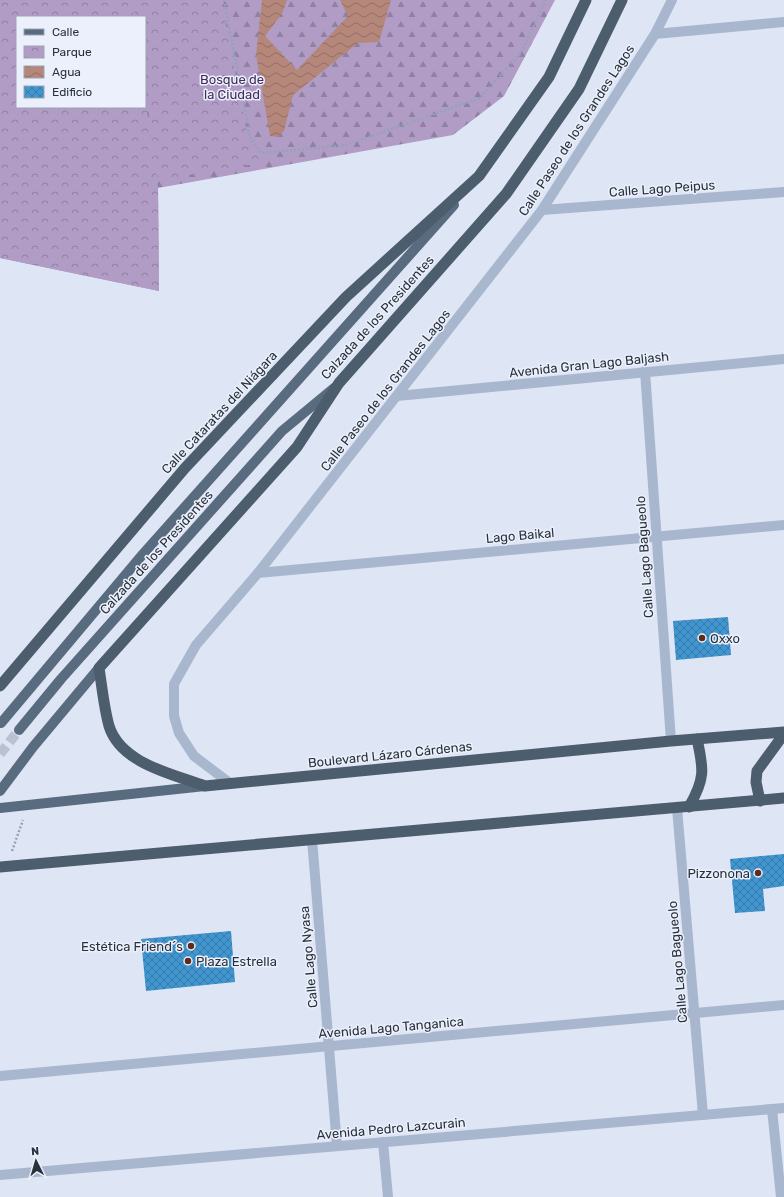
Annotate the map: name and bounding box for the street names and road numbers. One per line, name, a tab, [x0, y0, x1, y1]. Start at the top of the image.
street label: Calle Paseo de los Grandes Lagos	[515, 42, 639, 219]
street label: Calle Lago Peipus	[608, 177, 716, 201]
street label: Calzada de los Presidentes	[318, 252, 437, 382]
street label: Calle Paseo de los Grandes Lagos	[318, 306, 454, 475]
street label: Calle Cataratas del Niágara	[159, 348, 281, 478]
street label: Avenida Gran Lago Baljash	[508, 349, 670, 381]
street label: Calzada de los Presidentes	[97, 487, 216, 617]
street label: Calle Lago Bagueolo	[633, 495, 657, 619]
street label: Lago Baikal	[485, 525, 555, 547]
street label: Boulevard Lázaro Cárdenas	[307, 738, 473, 771]
street label: Calle Lago Bagueolo	[665, 900, 691, 1024]
street label: Calle Lago Nyasa	[297, 905, 321, 1009]
street label: Avenida Lago Tanganica	[318, 1014, 464, 1042]
street label: Avenida Pedro Lazcurain	[316, 1115, 466, 1142]

